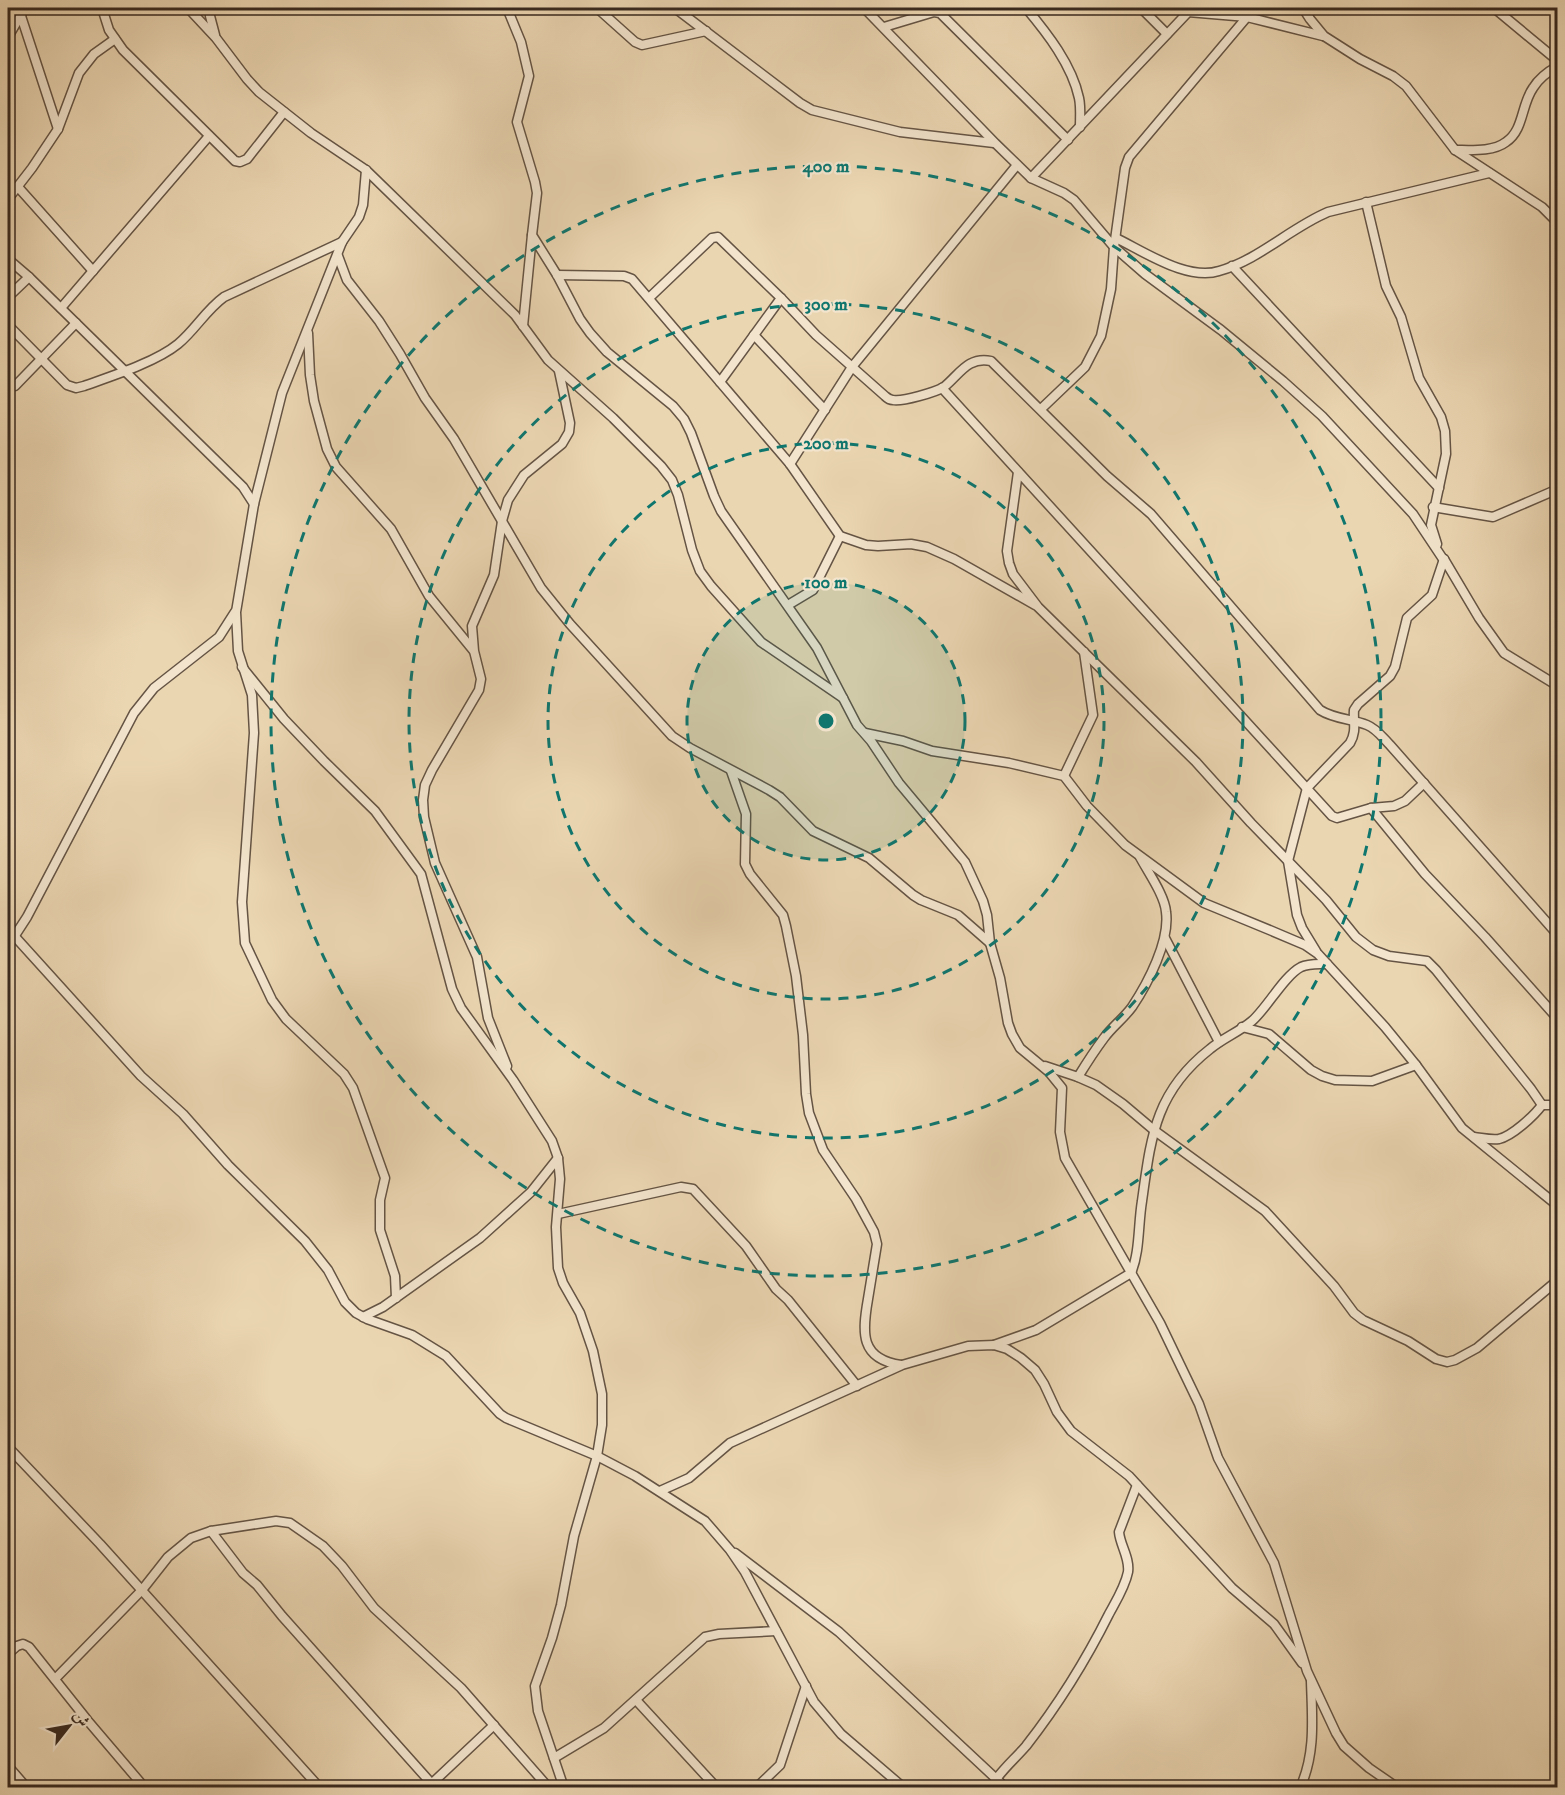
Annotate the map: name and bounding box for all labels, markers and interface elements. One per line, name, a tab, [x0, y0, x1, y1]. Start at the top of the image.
text: 400 m	[801, 156, 850, 178]
text: 300 m	[804, 294, 848, 316]
text: 200 m	[803, 433, 849, 455]
text: 100 m	[804, 572, 848, 594]
centre of rings	[816, 711, 836, 731]
north arrow	[39, 1696, 99, 1756]
text: ش	[68, 1707, 94, 1731]

